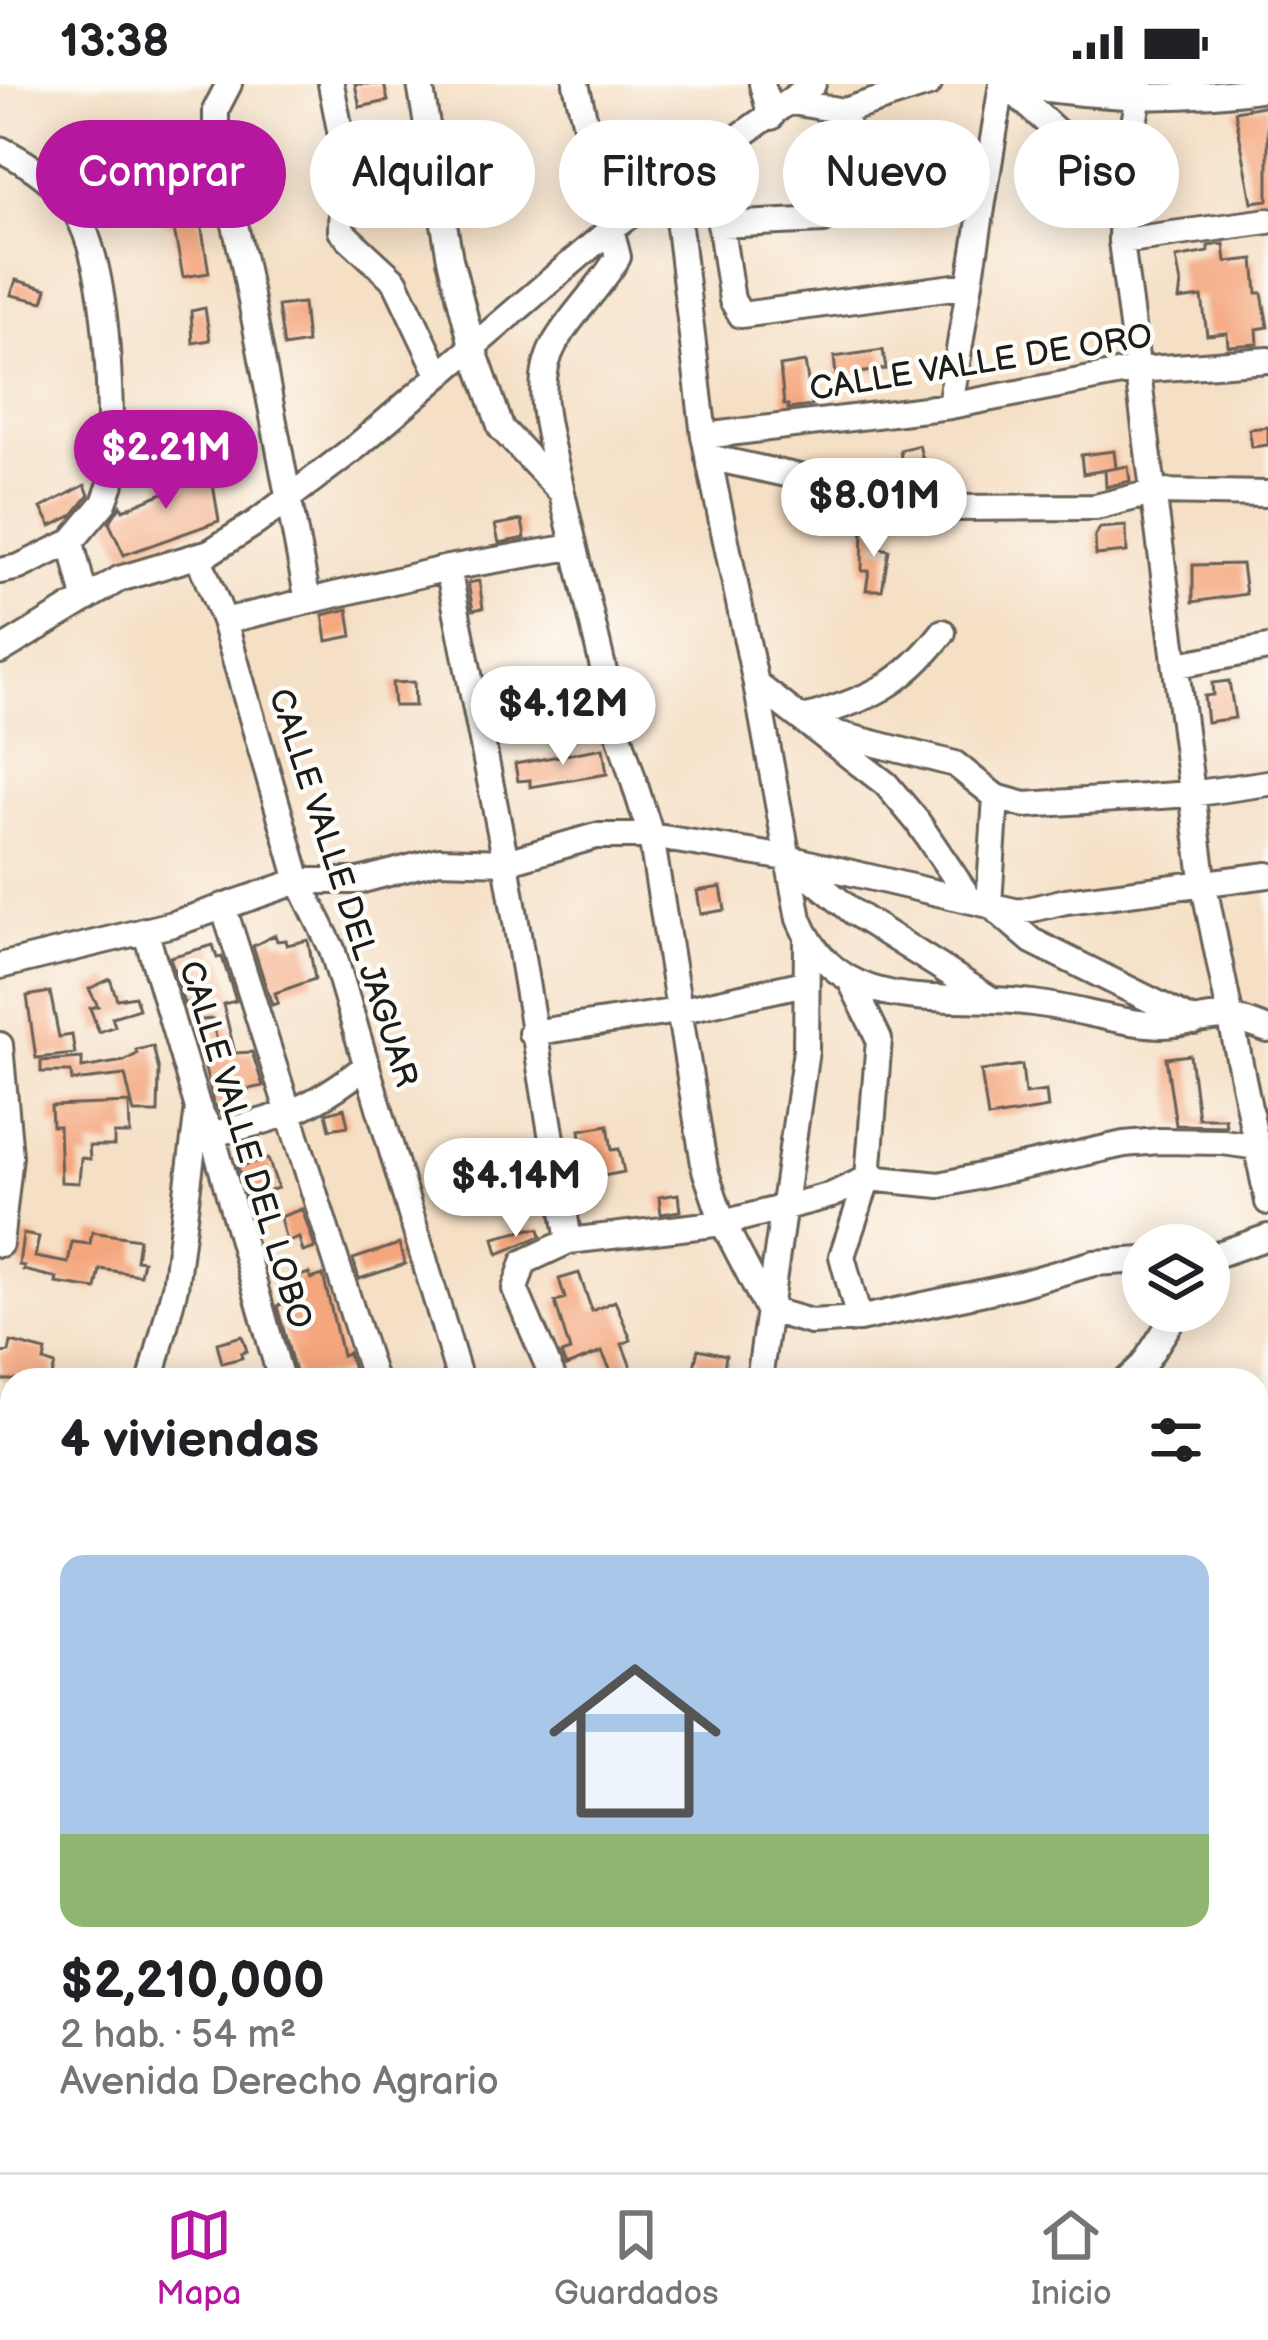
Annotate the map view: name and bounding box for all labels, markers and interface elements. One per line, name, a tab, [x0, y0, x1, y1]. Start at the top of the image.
text: 13:38	[60, 15, 169, 70]
chip: Comprar	[36, 120, 286, 228]
chip: Alquilar	[310, 120, 535, 228]
chip: Filtros	[559, 120, 759, 228]
chip: Nuevo	[783, 120, 990, 228]
chip: Piso	[1014, 120, 1179, 228]
street label: CALLE VALLE DE ORO	[807, 316, 1155, 410]
pin: $2.21M	[68, 410, 264, 512]
text: $2.21M	[101, 425, 231, 472]
pin: $8.01M	[776, 458, 972, 560]
text: $8.01M	[808, 473, 940, 520]
pin: $4.12M	[465, 666, 661, 768]
text: $4.12M	[498, 681, 628, 728]
street label: CALLE VALLE DEL JAGUAR	[260, 684, 426, 1092]
street label: CALLE VALLE DEL LOBO	[170, 956, 320, 1334]
pin: $4.14M	[418, 1138, 614, 1240]
text: $4.14M	[451, 1153, 581, 1200]
map controls	[1122, 1224, 1230, 1332]
button: layers	[1122, 1224, 1230, 1332]
icon: filters	[1143, 1407, 1209, 1473]
text: 4 viviendas	[60, 1410, 319, 1471]
icon: home	[527, 1633, 743, 1849]
text: $2,210,000	[60, 1951, 325, 2012]
text: 2 hab. · 54 m²	[60, 2012, 297, 2059]
text: Avenida Derecho Agrario	[60, 2059, 499, 2106]
tab: Mapa	[156, 2202, 241, 2314]
tab: Guardados	[554, 2202, 719, 2314]
tab: Inicio	[1031, 2202, 1112, 2314]

